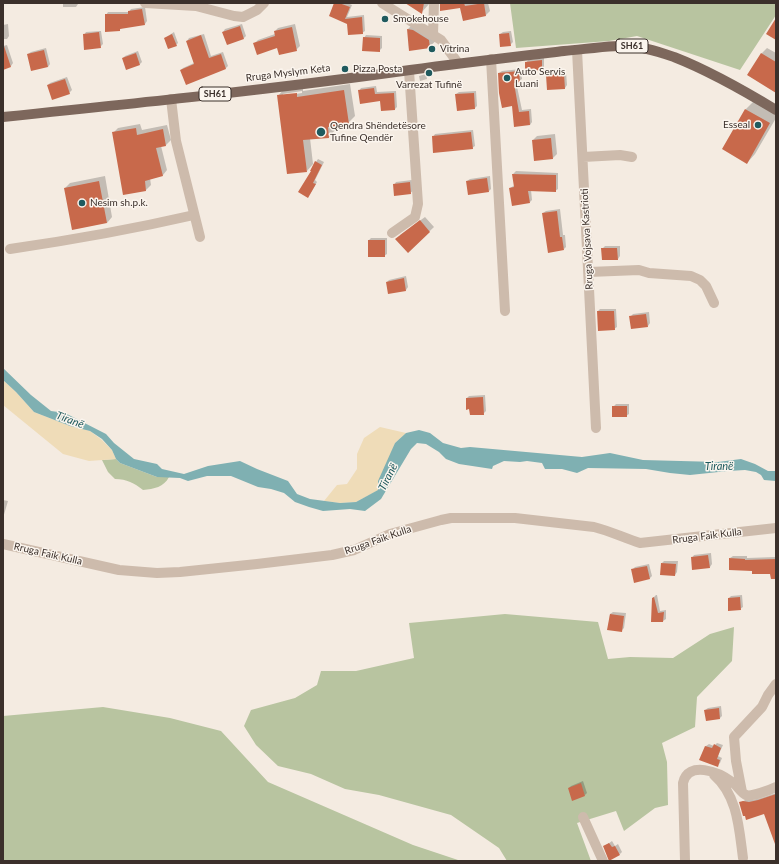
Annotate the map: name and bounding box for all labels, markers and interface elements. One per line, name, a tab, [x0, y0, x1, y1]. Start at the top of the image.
place label: Smokehouse	[393, 13, 449, 25]
marker: Smokehouse	[380, 14, 390, 24]
road number: SH61	[616, 39, 648, 53]
place label: Vitrina	[440, 43, 469, 55]
marker: Vitrina	[427, 44, 437, 54]
street label: Rruga Myslym Keta	[245, 62, 331, 84]
place label: Pizza Posta	[353, 63, 402, 75]
marker: Pizza Posta	[340, 64, 350, 74]
place label: Auto Servis Luani	[515, 66, 565, 90]
marker: Varrezat Tufinë	[424, 68, 434, 78]
marker: Auto Servis Luani	[502, 73, 512, 83]
place label: Varrezat Tufinë	[396, 79, 462, 91]
road number: SH61	[199, 87, 231, 101]
place label: Esseal	[723, 119, 750, 131]
place label: Qendra Shëndetësore Tufine Qendër	[330, 120, 426, 144]
marker: Esseal	[753, 120, 763, 130]
marker: Qendra Shëndetësore Tufine Qendër	[315, 126, 327, 138]
street label: Rruga Vojsava Kastrioti	[578, 188, 596, 290]
place label: Nesim sh.p.k.	[90, 197, 148, 209]
marker: Nesim sh.p.k.	[77, 198, 87, 208]
water label: Tiranë	[54, 409, 86, 431]
water label: Tiranë	[705, 459, 733, 473]
water label: Tiranë	[376, 461, 400, 493]
street label: Rruga Faik Kulla	[343, 523, 413, 557]
street label: Rruga Faik Kulla	[672, 526, 742, 546]
street label: Rruga Faik Kulla	[13, 540, 83, 568]

